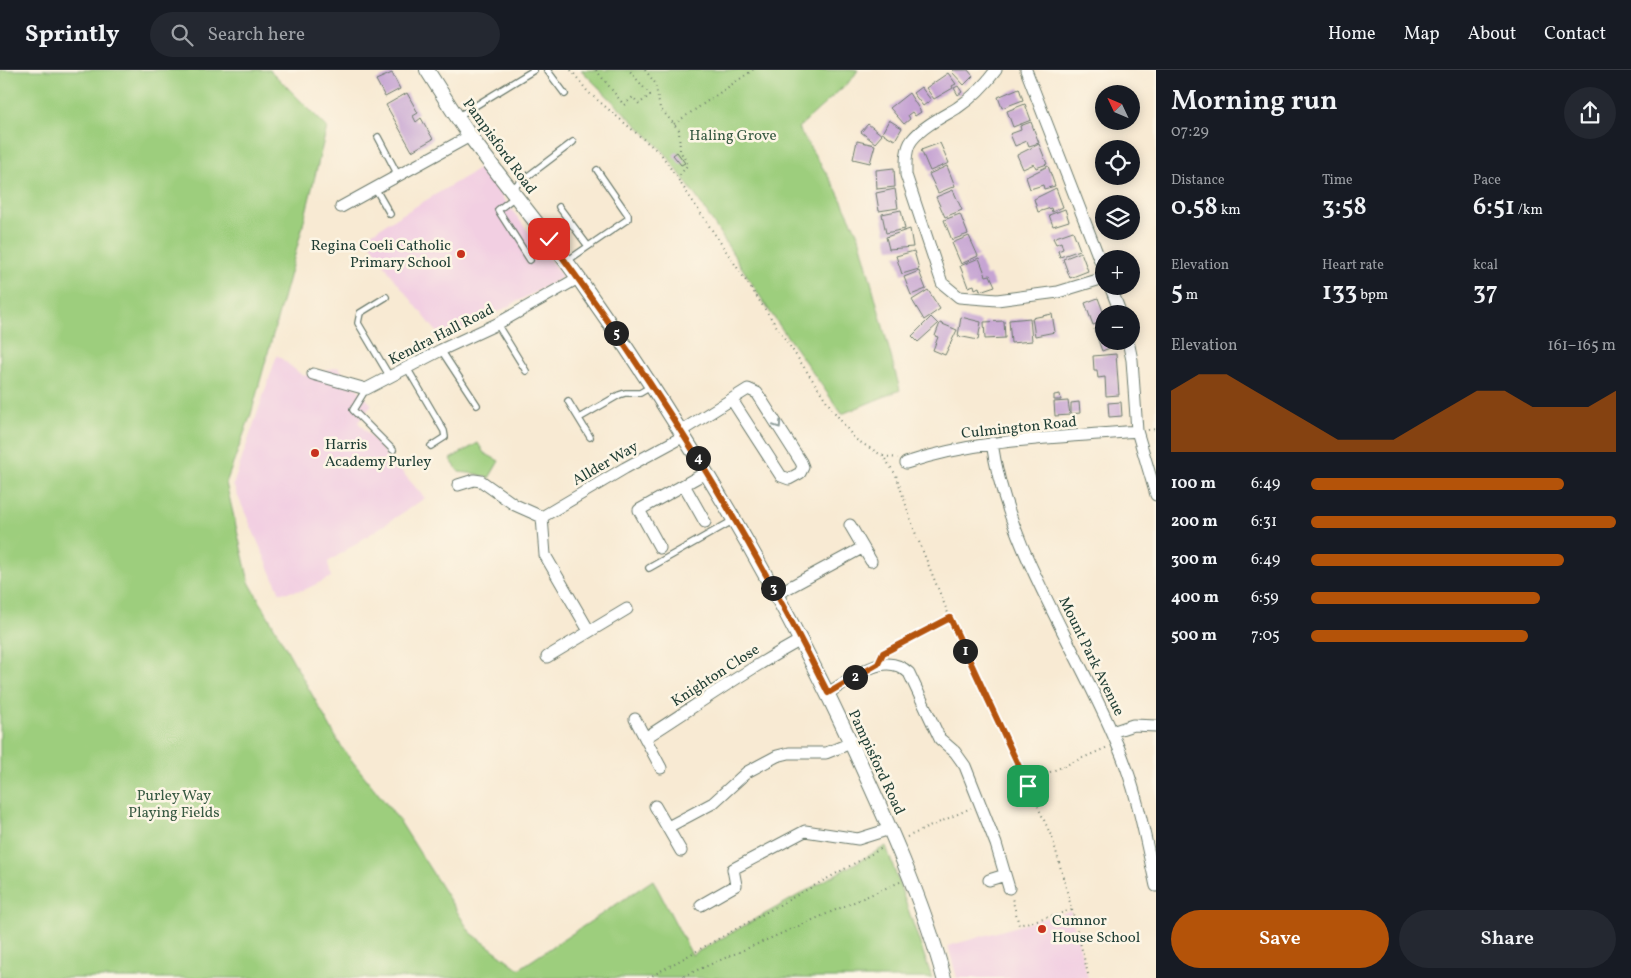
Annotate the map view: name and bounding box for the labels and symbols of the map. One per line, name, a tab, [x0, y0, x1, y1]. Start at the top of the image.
north arrow	[1095, 85, 1140, 130]
street label: Pampisford Road	[457, 95, 541, 199]
park label: Haling Grove	[689, 126, 777, 147]
pin	[528, 218, 570, 260]
place label: Regina Coeli Catholic Primary School	[311, 236, 451, 274]
marker: Regina Coeli Catholic Primary School	[455, 248, 467, 260]
street label: Kendra Hall Road	[385, 300, 498, 371]
pin: 5	[604, 320, 628, 346]
street label: Culmington Road	[960, 412, 1078, 445]
one-way arrow	[772, 420, 781, 429]
place label: Harris Academy Purley	[325, 435, 431, 473]
street label: Allder Way	[569, 437, 643, 492]
pin: 4	[686, 446, 710, 470]
marker: Harris Academy Purley	[309, 447, 321, 459]
pin: 3	[760, 576, 786, 600]
street label: Mount Park Avenue	[1053, 594, 1129, 720]
pin: 1	[952, 638, 978, 664]
street label: Knighton Close	[668, 640, 764, 713]
pin: 2	[842, 664, 868, 690]
street label: Pampisford Road	[842, 707, 909, 819]
pin	[1007, 765, 1049, 807]
park label: Purley Way Playing Fields	[128, 786, 220, 824]
place label: Cumnor House School	[1052, 911, 1140, 949]
marker: Cumnor House School	[1036, 923, 1048, 935]

